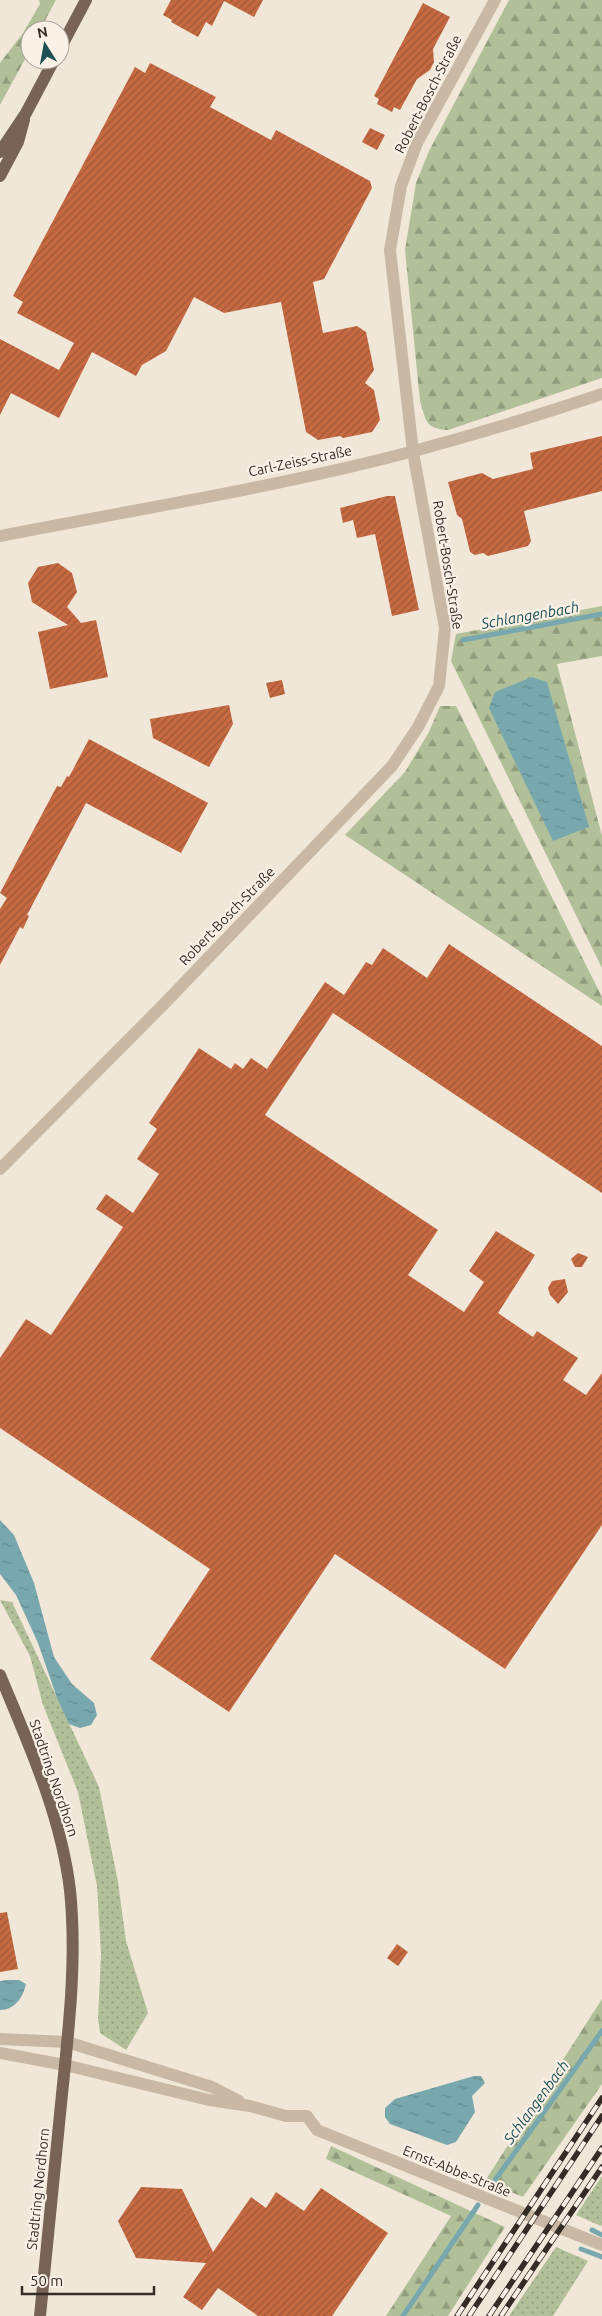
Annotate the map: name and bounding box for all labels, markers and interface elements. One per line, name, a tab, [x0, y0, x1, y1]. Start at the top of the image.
north arrow	[20, 20, 70, 70]
text: N	[36, 23, 49, 41]
street label: Robert-Bosch-Straße	[391, 32, 465, 156]
street label: Carl-Zeiss-Straße	[247, 442, 353, 480]
street label: Robert-Bosch-Straße	[430, 499, 466, 631]
water label: Schlangenbach	[479, 598, 580, 632]
street label: Robert-Bosch-Straße	[176, 864, 278, 968]
street label: Stadtring Nordhorn	[26, 1717, 82, 1839]
water label: Schlangenbach	[499, 2057, 572, 2148]
street label: Stadtring Nordhorn	[24, 2127, 52, 2251]
street label: Ernst-Abbe-Straße	[401, 2142, 513, 2200]
scale bar	[22, 2264, 155, 2296]
text: 50 m	[30, 2272, 63, 2289]

